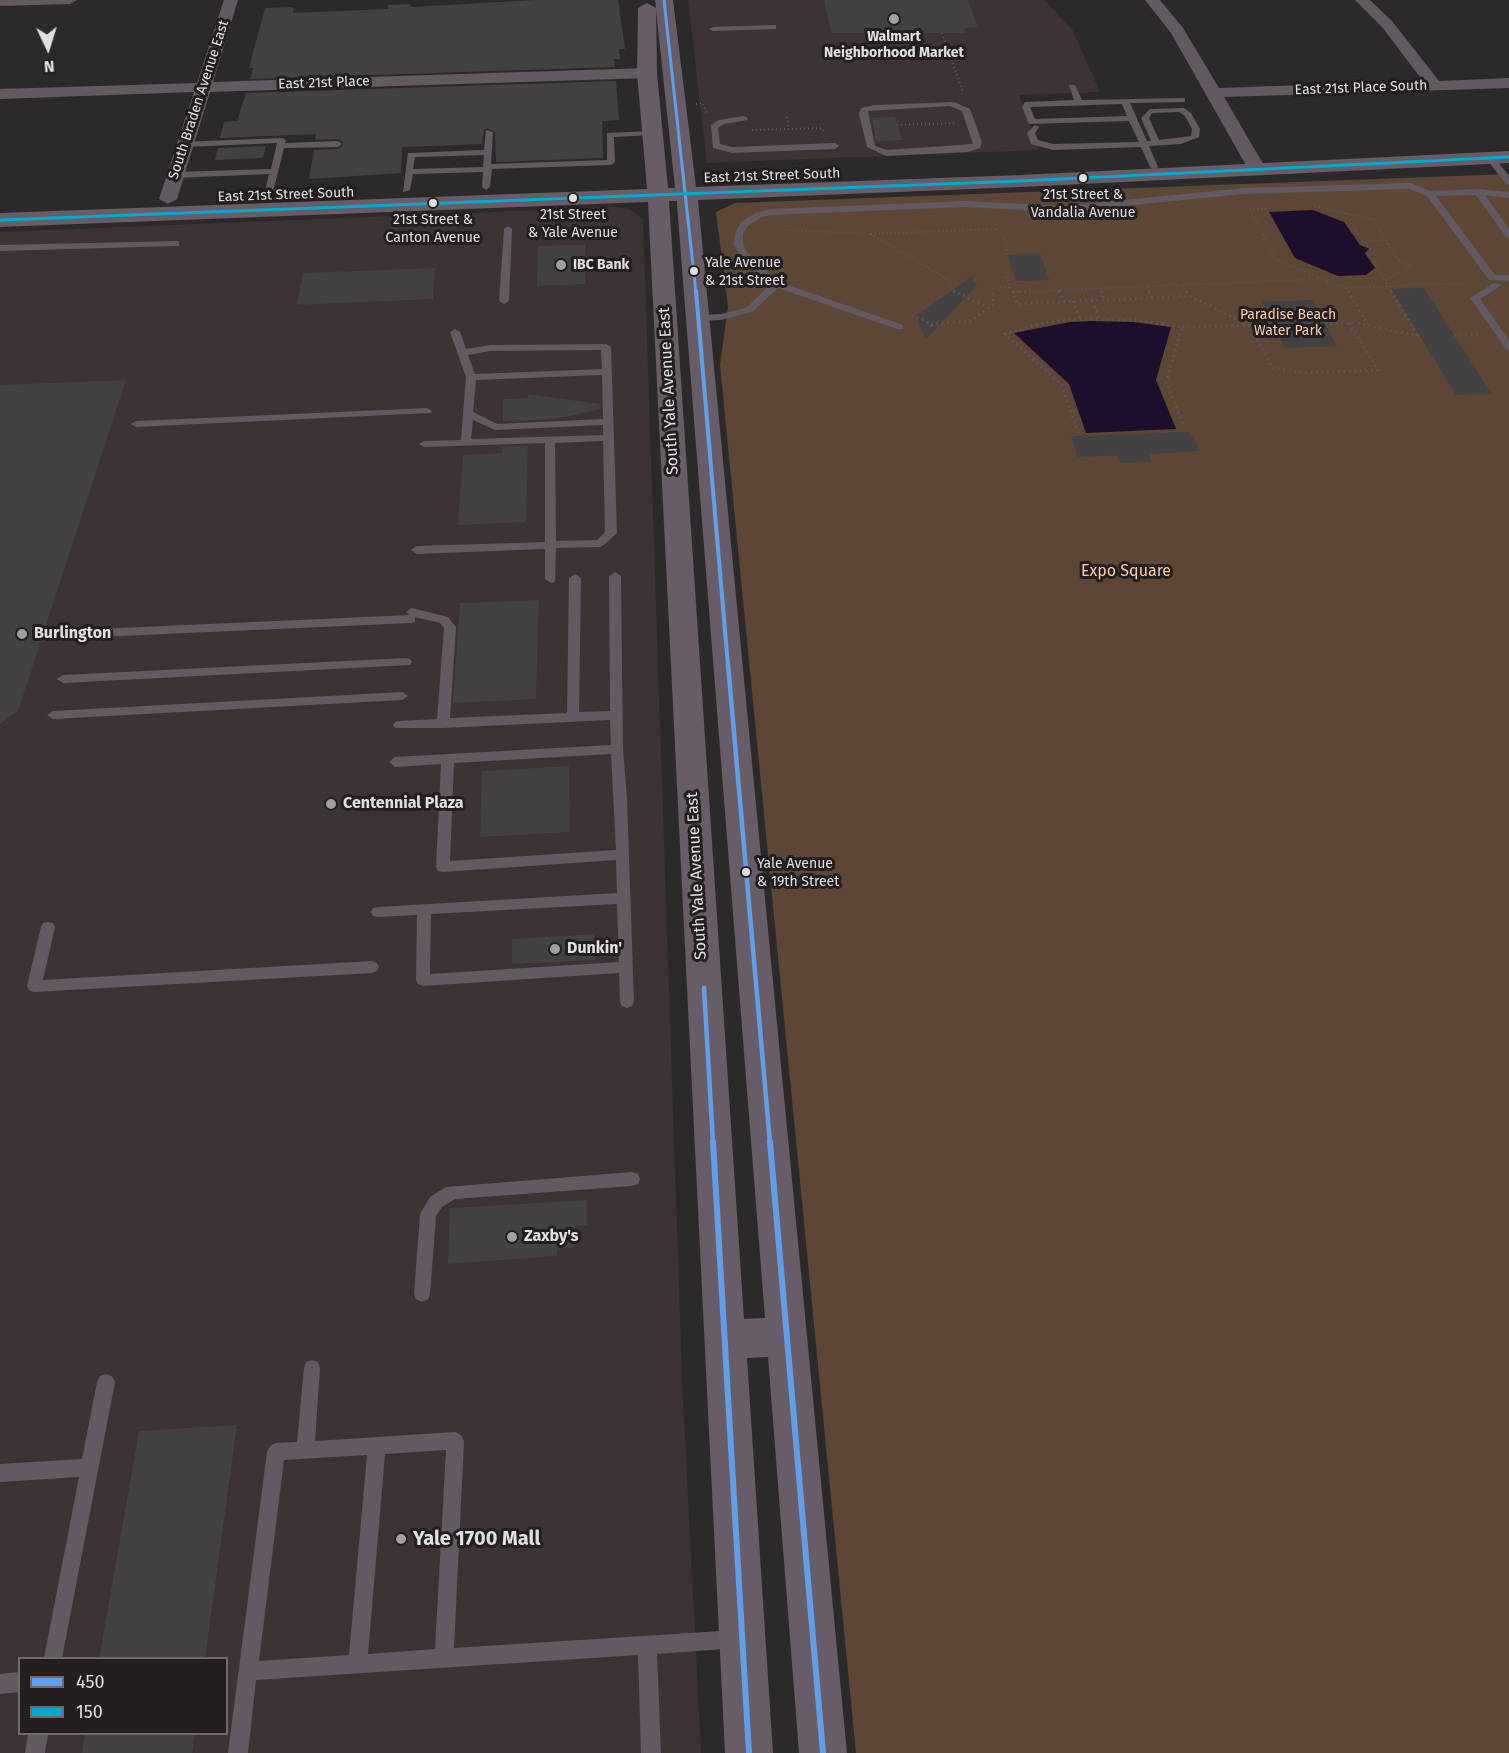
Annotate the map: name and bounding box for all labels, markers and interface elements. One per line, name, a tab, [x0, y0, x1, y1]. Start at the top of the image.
marker: Walmart Neighborhood Market	[887, 12, 901, 26]
north arrow	[18, 18, 78, 78]
street label: South Braden Avenue East	[165, 18, 233, 182]
place label: Walmart Neighborhood Market	[824, 29, 964, 62]
text: N	[43, 57, 55, 76]
street label: East 21st Place	[278, 73, 370, 93]
street label: East 21st Place South	[1294, 77, 1428, 99]
street label: East 21st Street South	[703, 165, 841, 187]
marker: 21st Street & Vandalia Avenue	[1077, 172, 1089, 184]
street label: East 21st Street South	[217, 184, 355, 206]
place label: 21st Street & Vandalia Avenue	[1031, 187, 1135, 220]
marker: 21st Street & Yale Avenue	[567, 192, 579, 204]
marker: 21st Street & Canton Avenue	[427, 197, 439, 209]
place label: 21st Street & Yale Avenue	[528, 207, 618, 240]
place label: 21st Street & Canton Avenue	[386, 212, 480, 244]
place label: Yale Avenue & 21st Street	[705, 255, 785, 288]
place label: IBC Bank	[573, 257, 629, 273]
marker: IBC Bank	[554, 258, 568, 272]
marker: Yale Avenue & 21st Street	[688, 265, 700, 277]
street label: South Yale Avenue East	[655, 307, 683, 475]
park label: Paradise Beach Water Park	[1240, 307, 1336, 340]
park label: Expo Square	[1081, 562, 1171, 582]
place label: Burlington	[34, 624, 111, 644]
marker: Burlington	[15, 627, 29, 641]
street label: South Yale Avenue East	[683, 792, 711, 960]
place label: Centennial Plaza	[343, 794, 464, 814]
marker: Centennial Plaza	[324, 797, 338, 811]
place label: Yale Avenue & 19th Street	[757, 856, 839, 888]
marker: Yale Avenue & 19th Street	[740, 866, 752, 878]
place label: Dunkin'	[567, 939, 622, 959]
marker: Dunkin'	[548, 942, 562, 956]
place label: Zaxby's	[524, 1227, 579, 1247]
marker: Zaxby's	[505, 1230, 519, 1244]
place label: Yale 1700 Mall	[413, 1527, 540, 1551]
marker: Yale 1700 Mall	[394, 1532, 408, 1546]
legend	[18, 1657, 228, 1735]
text: 450	[76, 1671, 104, 1693]
text: 150	[76, 1701, 103, 1723]

